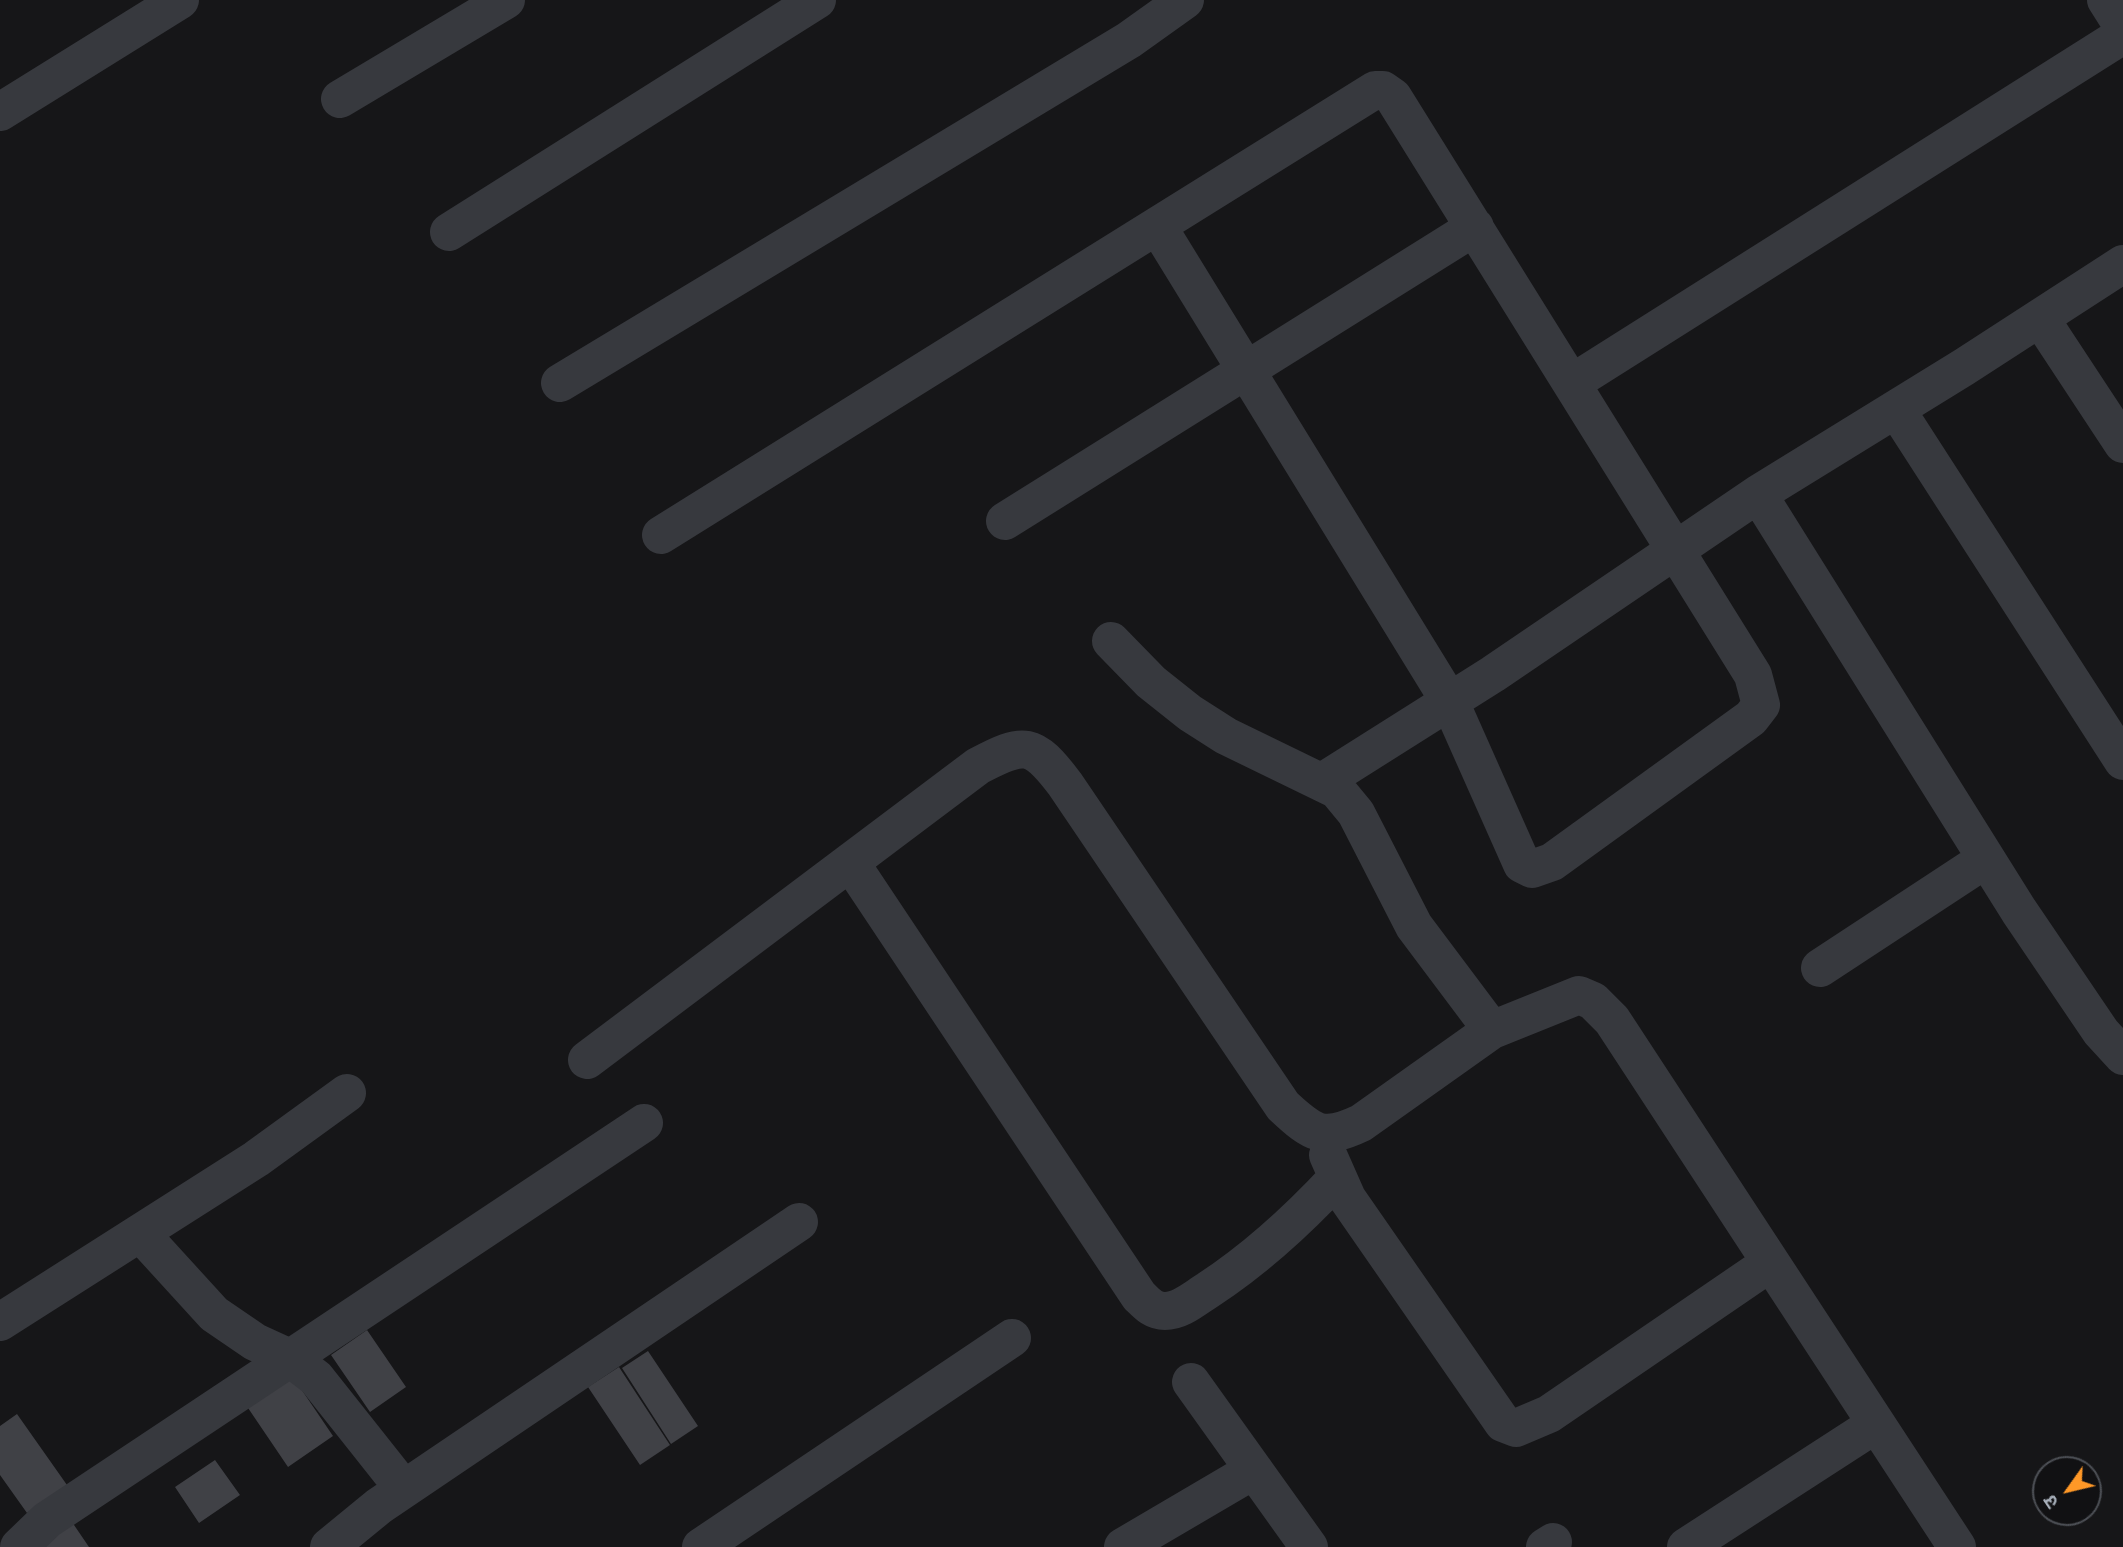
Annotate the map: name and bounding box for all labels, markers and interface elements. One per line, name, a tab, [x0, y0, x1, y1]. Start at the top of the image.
north arrow	[2032, 1456, 2102, 1526]
text: उ	[2039, 1491, 2063, 1512]

